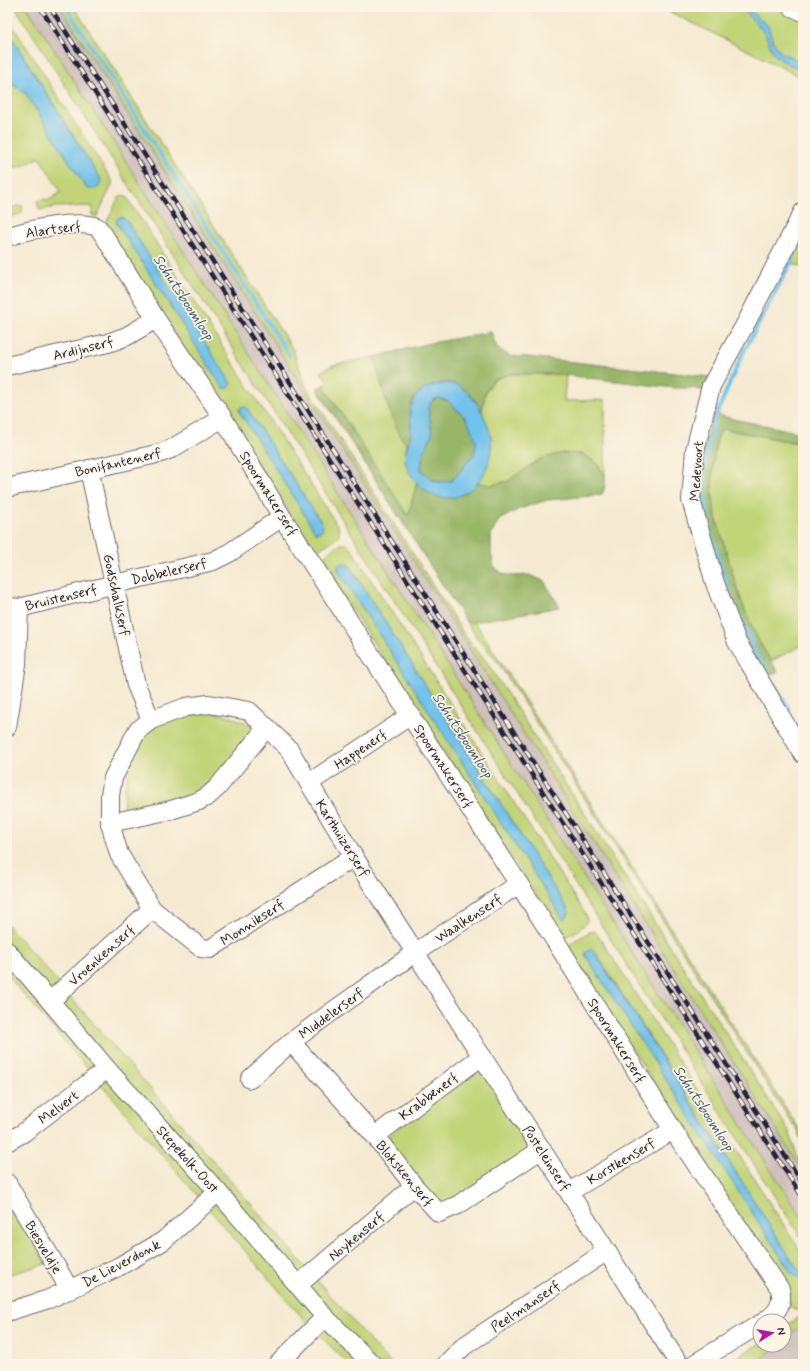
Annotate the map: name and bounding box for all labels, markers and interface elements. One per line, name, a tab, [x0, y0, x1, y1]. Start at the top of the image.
street label: Alartserf	[24, 217, 82, 243]
water label: Schutsboomloop	[148, 251, 219, 345]
street label: Ardijnserf	[51, 333, 115, 365]
street label: Medevoort	[686, 440, 708, 502]
street label: Bonifantenerf	[73, 444, 163, 482]
street label: Spoormakerserf	[235, 448, 301, 539]
street label: Godschalkserf	[98, 552, 134, 638]
street label: Dobbelerserf	[130, 555, 209, 589]
street label: Bruistenserf	[23, 580, 99, 616]
water label: Schutsboomloop	[427, 689, 498, 783]
street label: Spoormakerserf	[409, 721, 477, 812]
street label: Happenerf	[331, 726, 390, 774]
street label: Karthuizerserf	[311, 796, 373, 881]
street label: Waalkenserf	[432, 890, 506, 947]
street label: Monnikserf	[217, 896, 288, 950]
street label: Vroenkenserf	[65, 921, 139, 990]
street label: Middelerserf	[295, 984, 368, 1044]
street label: Spoormakerserf	[583, 995, 649, 1086]
water label: Schutsboomloop	[668, 1062, 739, 1156]
street label: Krabbenerf	[396, 1069, 462, 1125]
street label: Melvert	[35, 1087, 82, 1129]
street label: Stepekolk-Oost	[152, 1122, 223, 1198]
street label: Posteleinserf	[518, 1122, 574, 1195]
street label: Korstkenserf	[584, 1134, 659, 1189]
street label: Blokskenserf	[371, 1137, 437, 1210]
street label: Noykenserf	[325, 1208, 388, 1265]
street label: Biesveldje	[20, 1218, 66, 1277]
street label: De Lieverdonk	[79, 1236, 164, 1292]
street label: Peelmanserf	[487, 1277, 564, 1337]
north arrow	[752, 1313, 792, 1353]
text: N	[773, 1326, 788, 1336]

